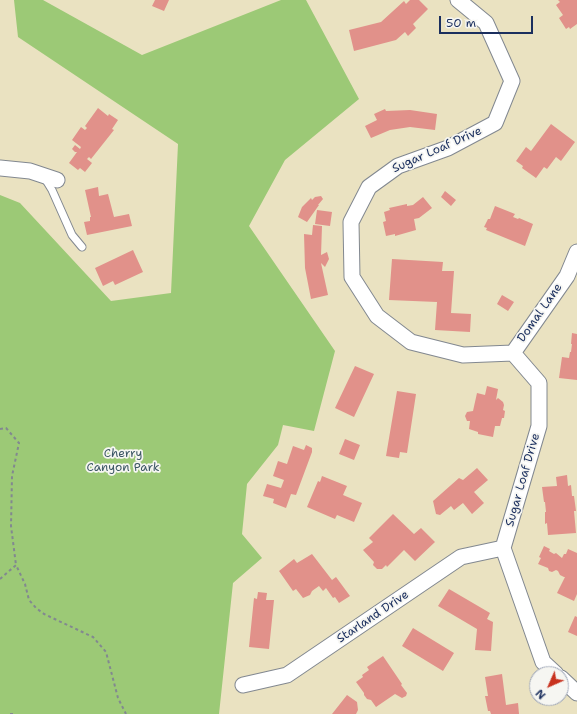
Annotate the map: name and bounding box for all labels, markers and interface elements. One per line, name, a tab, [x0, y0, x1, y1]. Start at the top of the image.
scale bar	[441, 8, 535, 34]
text: 50 m	[446, 15, 476, 31]
street label: Sugar Loaf Drive	[390, 124, 484, 176]
street label: Domal Lane	[514, 281, 566, 345]
street label: Sugar Loaf Drive	[503, 432, 543, 528]
park label: Cherry Canyon Park	[86, 447, 160, 475]
street label: Starland Drive	[334, 588, 412, 646]
north arrow	[529, 666, 569, 706]
text: N	[532, 686, 549, 703]

